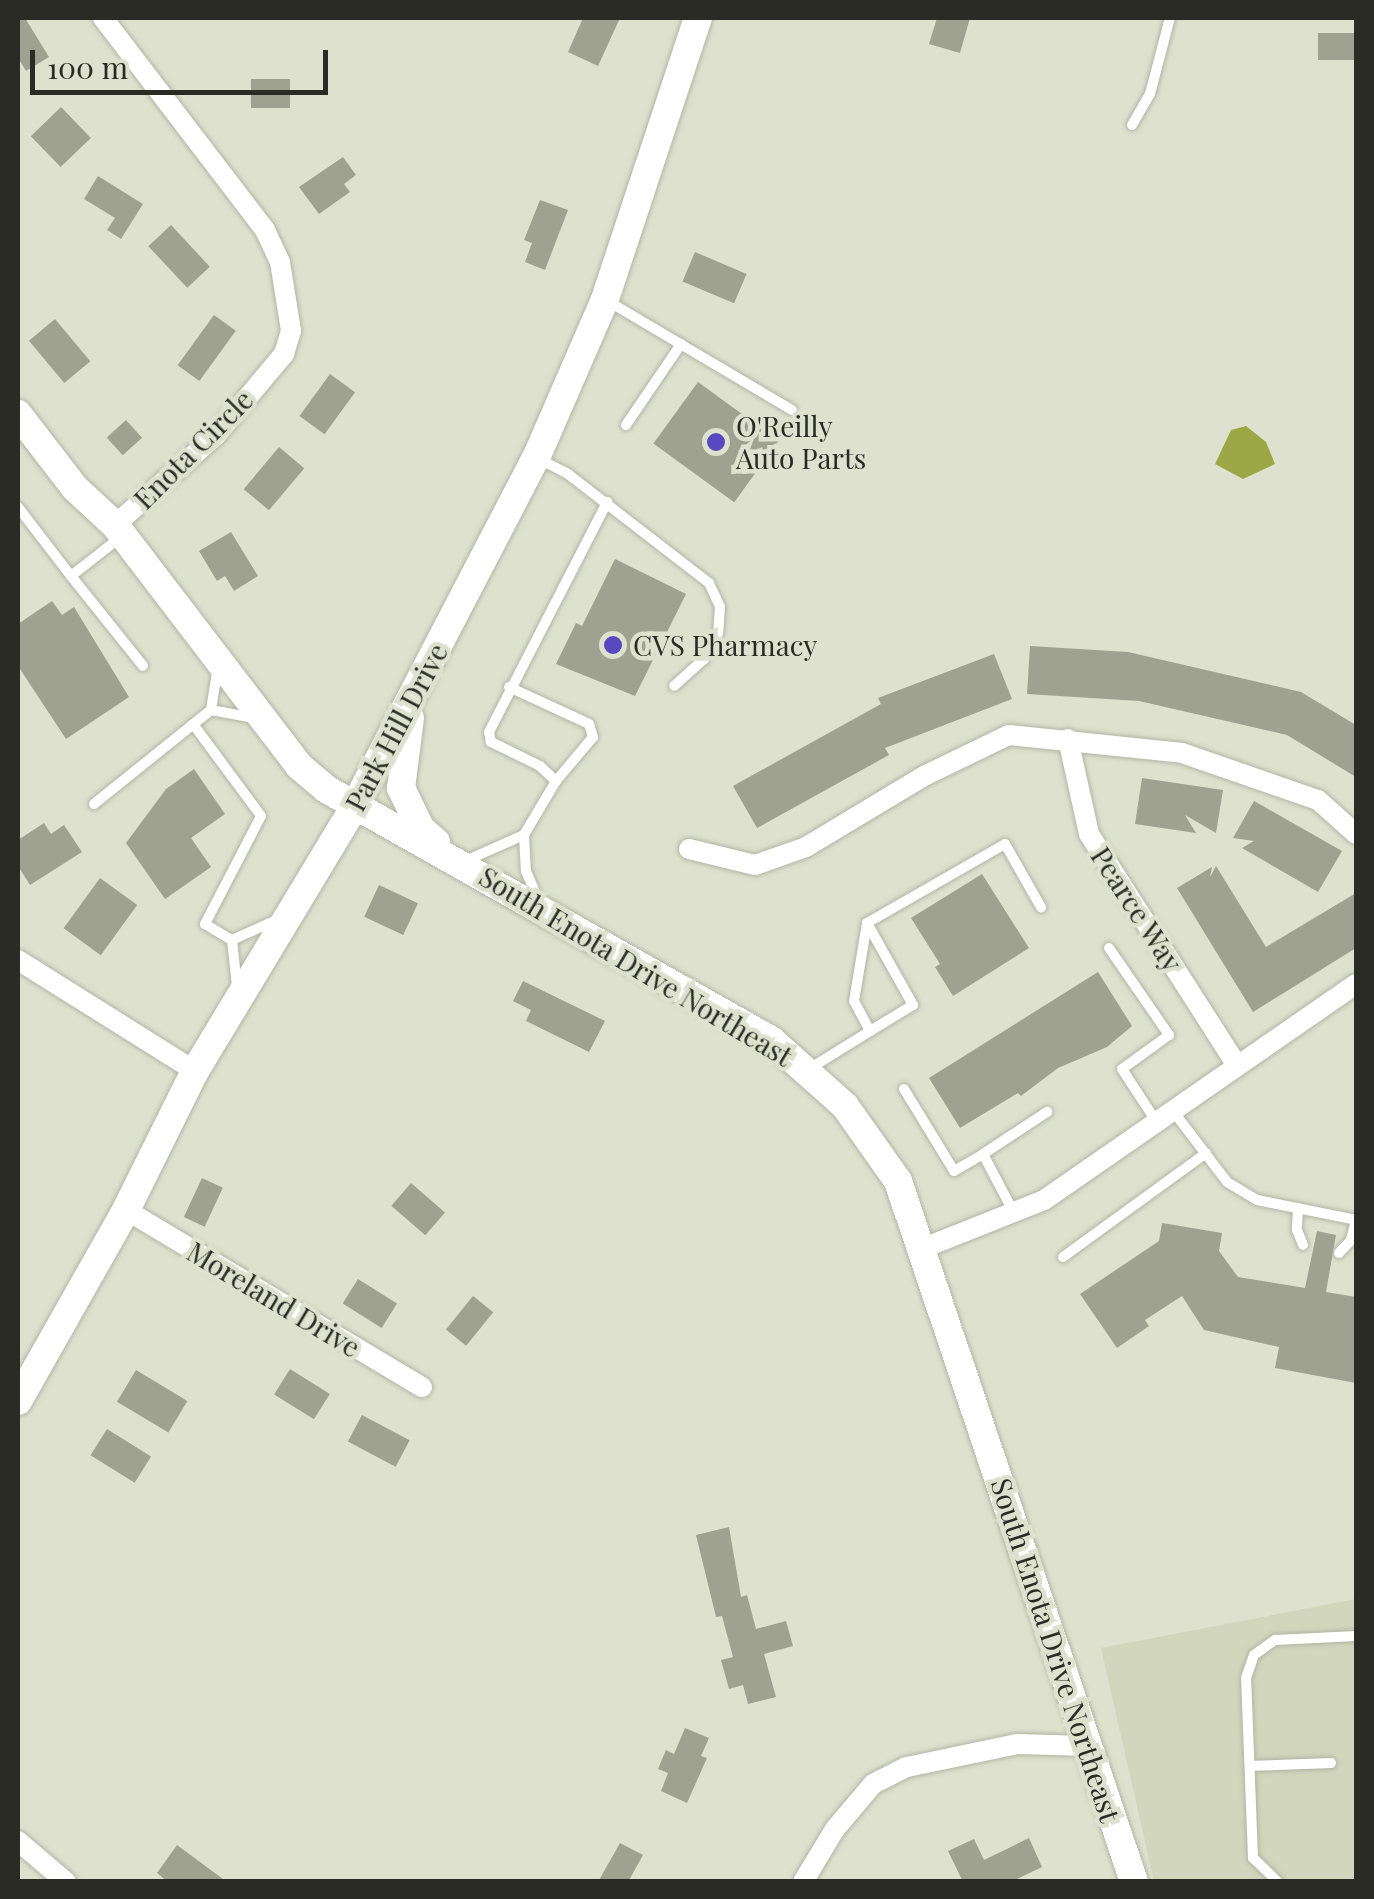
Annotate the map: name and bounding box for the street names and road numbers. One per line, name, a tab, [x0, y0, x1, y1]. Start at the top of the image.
street label: Enota Circle	[126, 382, 260, 516]
street label: Park Hill Drive	[338, 637, 454, 817]
street label: Pearce Way	[1084, 840, 1190, 978]
street label: South Enota Drive Northeast	[473, 859, 799, 1073]
street label: Moreland Drive	[181, 1234, 367, 1364]
street label: South Enota Drive Northeast	[984, 1474, 1128, 1826]

